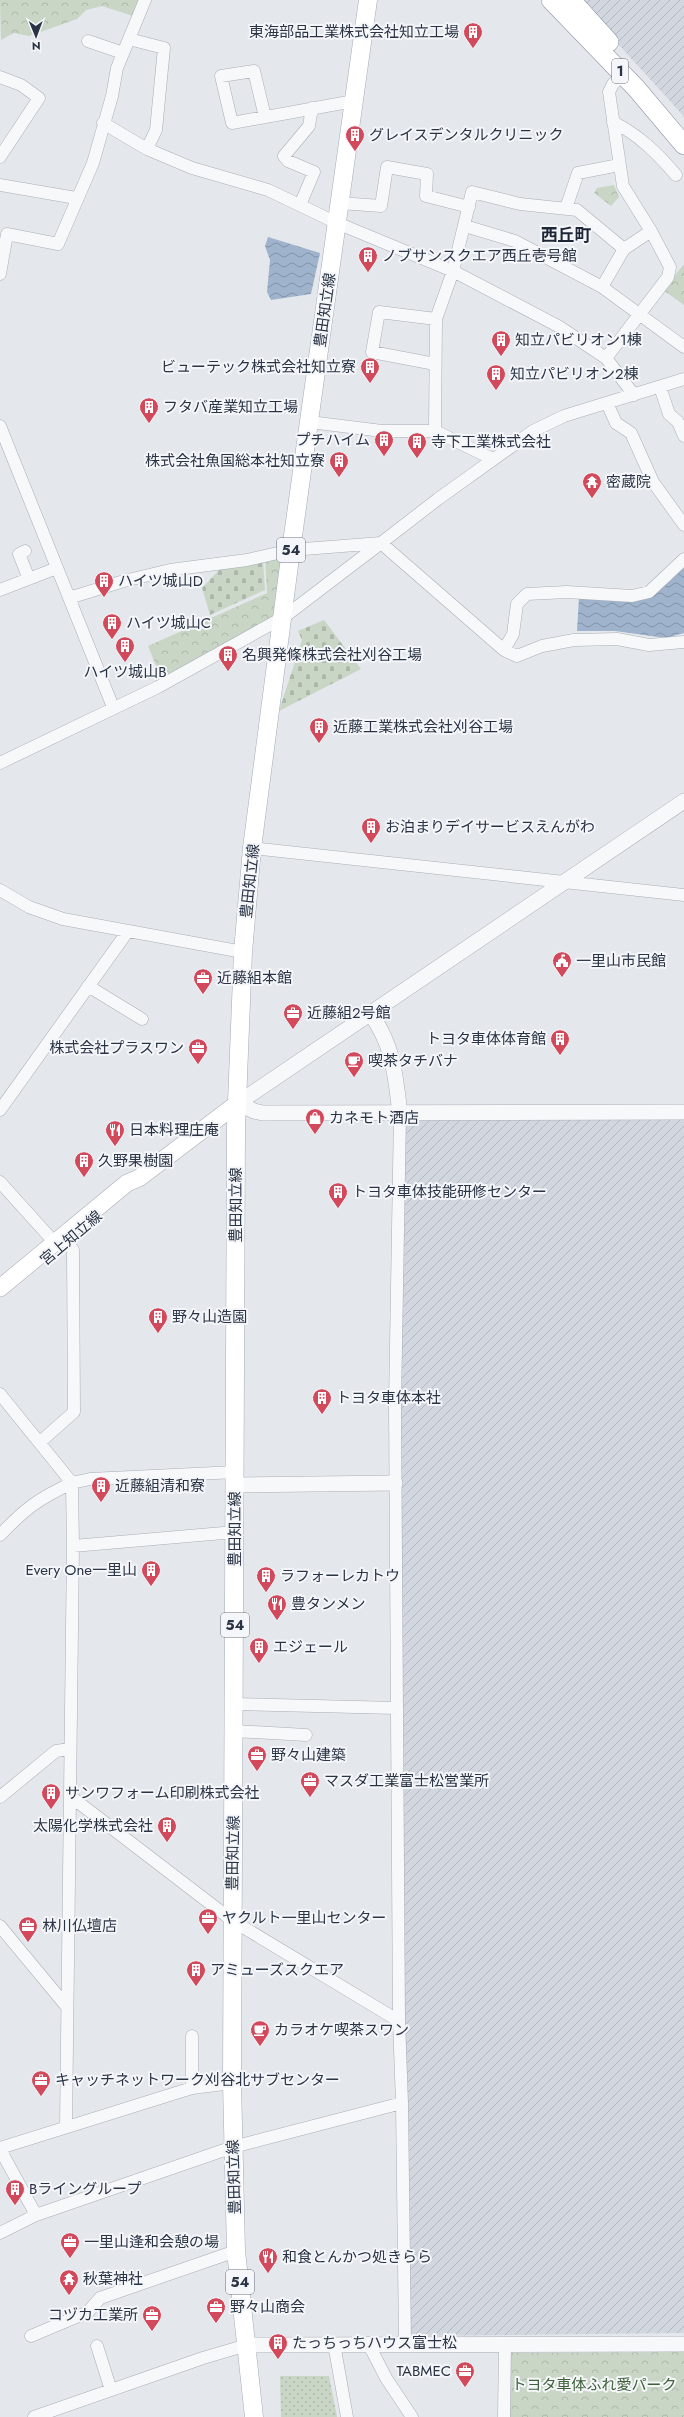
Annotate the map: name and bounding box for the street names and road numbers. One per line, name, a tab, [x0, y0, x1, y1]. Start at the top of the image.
road number: 1	[612, 59, 628, 83]
street label: 豊田知立線	[309, 271, 341, 349]
road number: 54	[277, 538, 305, 562]
street label: 豊田知立線	[235, 843, 265, 919]
street label: 豊田知立線	[225, 1167, 247, 1243]
street label: 宮上知立線	[35, 1205, 107, 1271]
street label: 豊田知立線	[224, 1491, 246, 1567]
road number: 54	[221, 1613, 249, 1637]
street label: 豊田知立線	[221, 1815, 245, 1891]
street label: 豊田知立線	[222, 2139, 246, 2215]
road number: 54	[226, 2270, 254, 2294]

